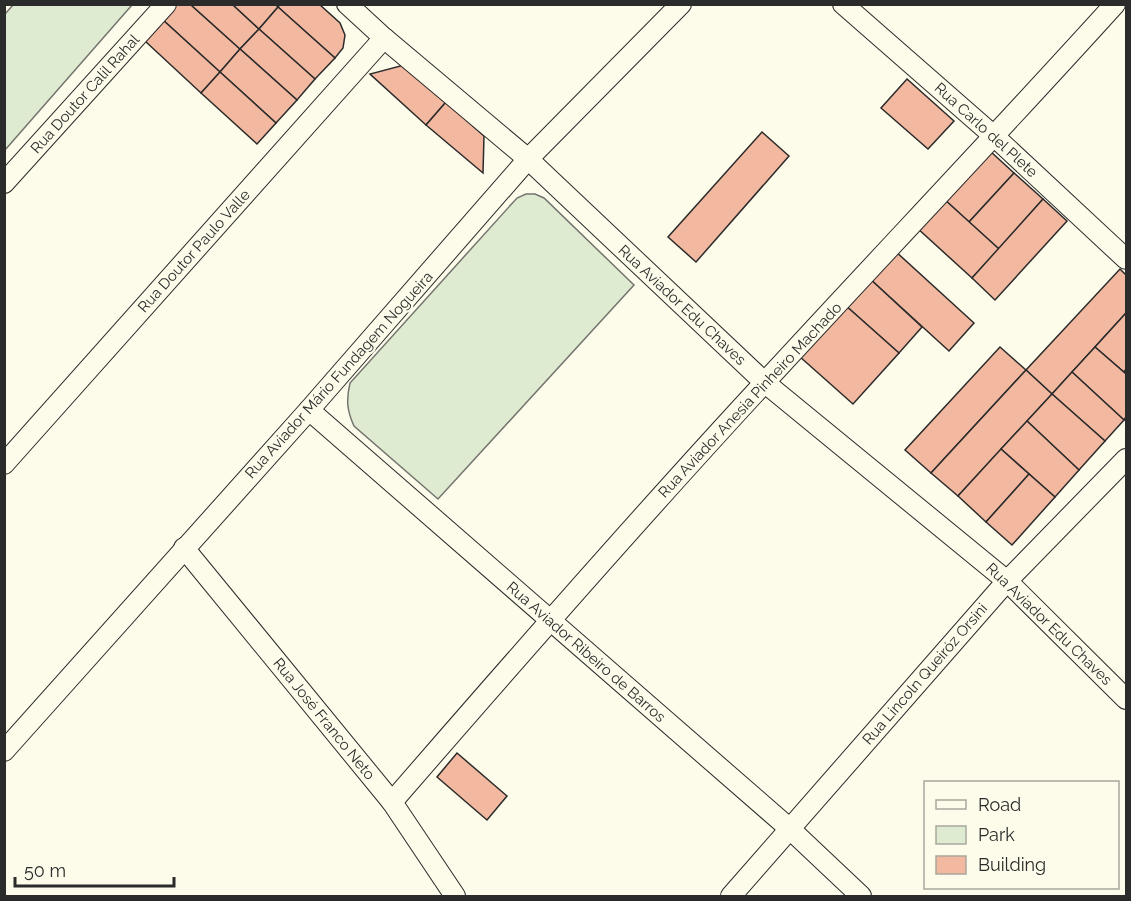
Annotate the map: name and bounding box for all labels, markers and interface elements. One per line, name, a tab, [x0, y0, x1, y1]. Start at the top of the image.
street label: Rua Doutor Calil Rahal	[27, 30, 144, 157]
street label: Rua Carlo del Plete	[931, 79, 1041, 181]
street label: Rua Doutor Paulo Valle	[134, 186, 254, 316]
street label: Rua Aviador Edu Chaves	[614, 241, 750, 369]
street label: Rua Aviador Mário Fundagem Nogueira	[241, 268, 437, 482]
street label: Rua Aviador Anesia Pinheiro Machado	[655, 299, 845, 501]
street label: Rua Aviador Edu Chaves	[982, 559, 1116, 689]
street label: Rua Aviador Ribeiro de Barros	[503, 578, 669, 726]
street label: Rua Lincoln Queiróz Orsini	[859, 600, 991, 748]
street label: Rua José Franco Neto	[269, 655, 379, 784]
legend	[924, 781, 1119, 889]
text: Road	[978, 794, 1021, 815]
text: Park	[978, 824, 1015, 845]
scale bar	[15, 850, 174, 888]
text: Building	[978, 854, 1046, 875]
text: 50 m	[24, 860, 66, 881]

